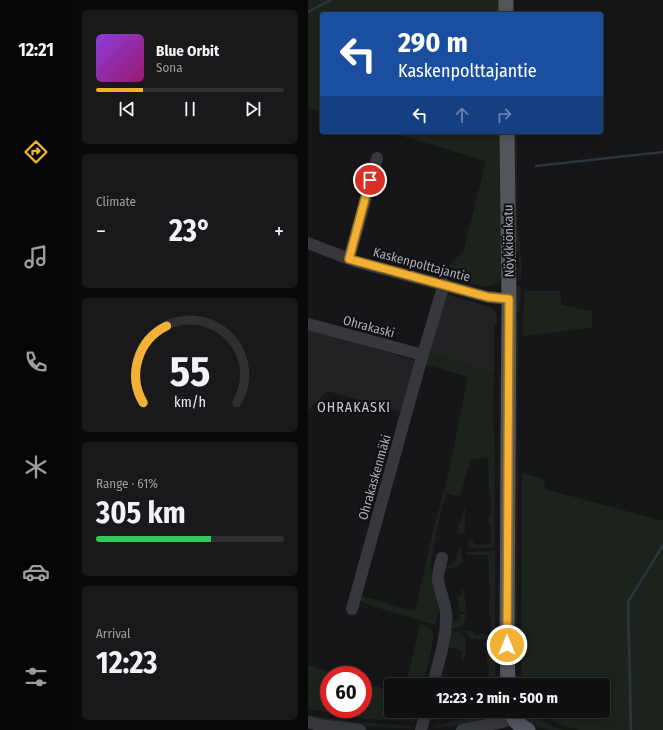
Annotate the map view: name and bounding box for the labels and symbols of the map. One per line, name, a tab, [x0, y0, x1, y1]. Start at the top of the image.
pin	[353, 163, 387, 197]
street label: Nöykkiönkatu	[500, 204, 517, 278]
street label: Kaskenpolttajantie	[372, 244, 472, 285]
street label: Ohrakaski	[342, 312, 396, 341]
district label: OHRAKASKI	[317, 399, 391, 416]
street label: Ohrakaskenmäki	[355, 433, 394, 522]
position arrow	[486, 624, 528, 666]
speed limit sign: 60	[320, 666, 372, 718]

